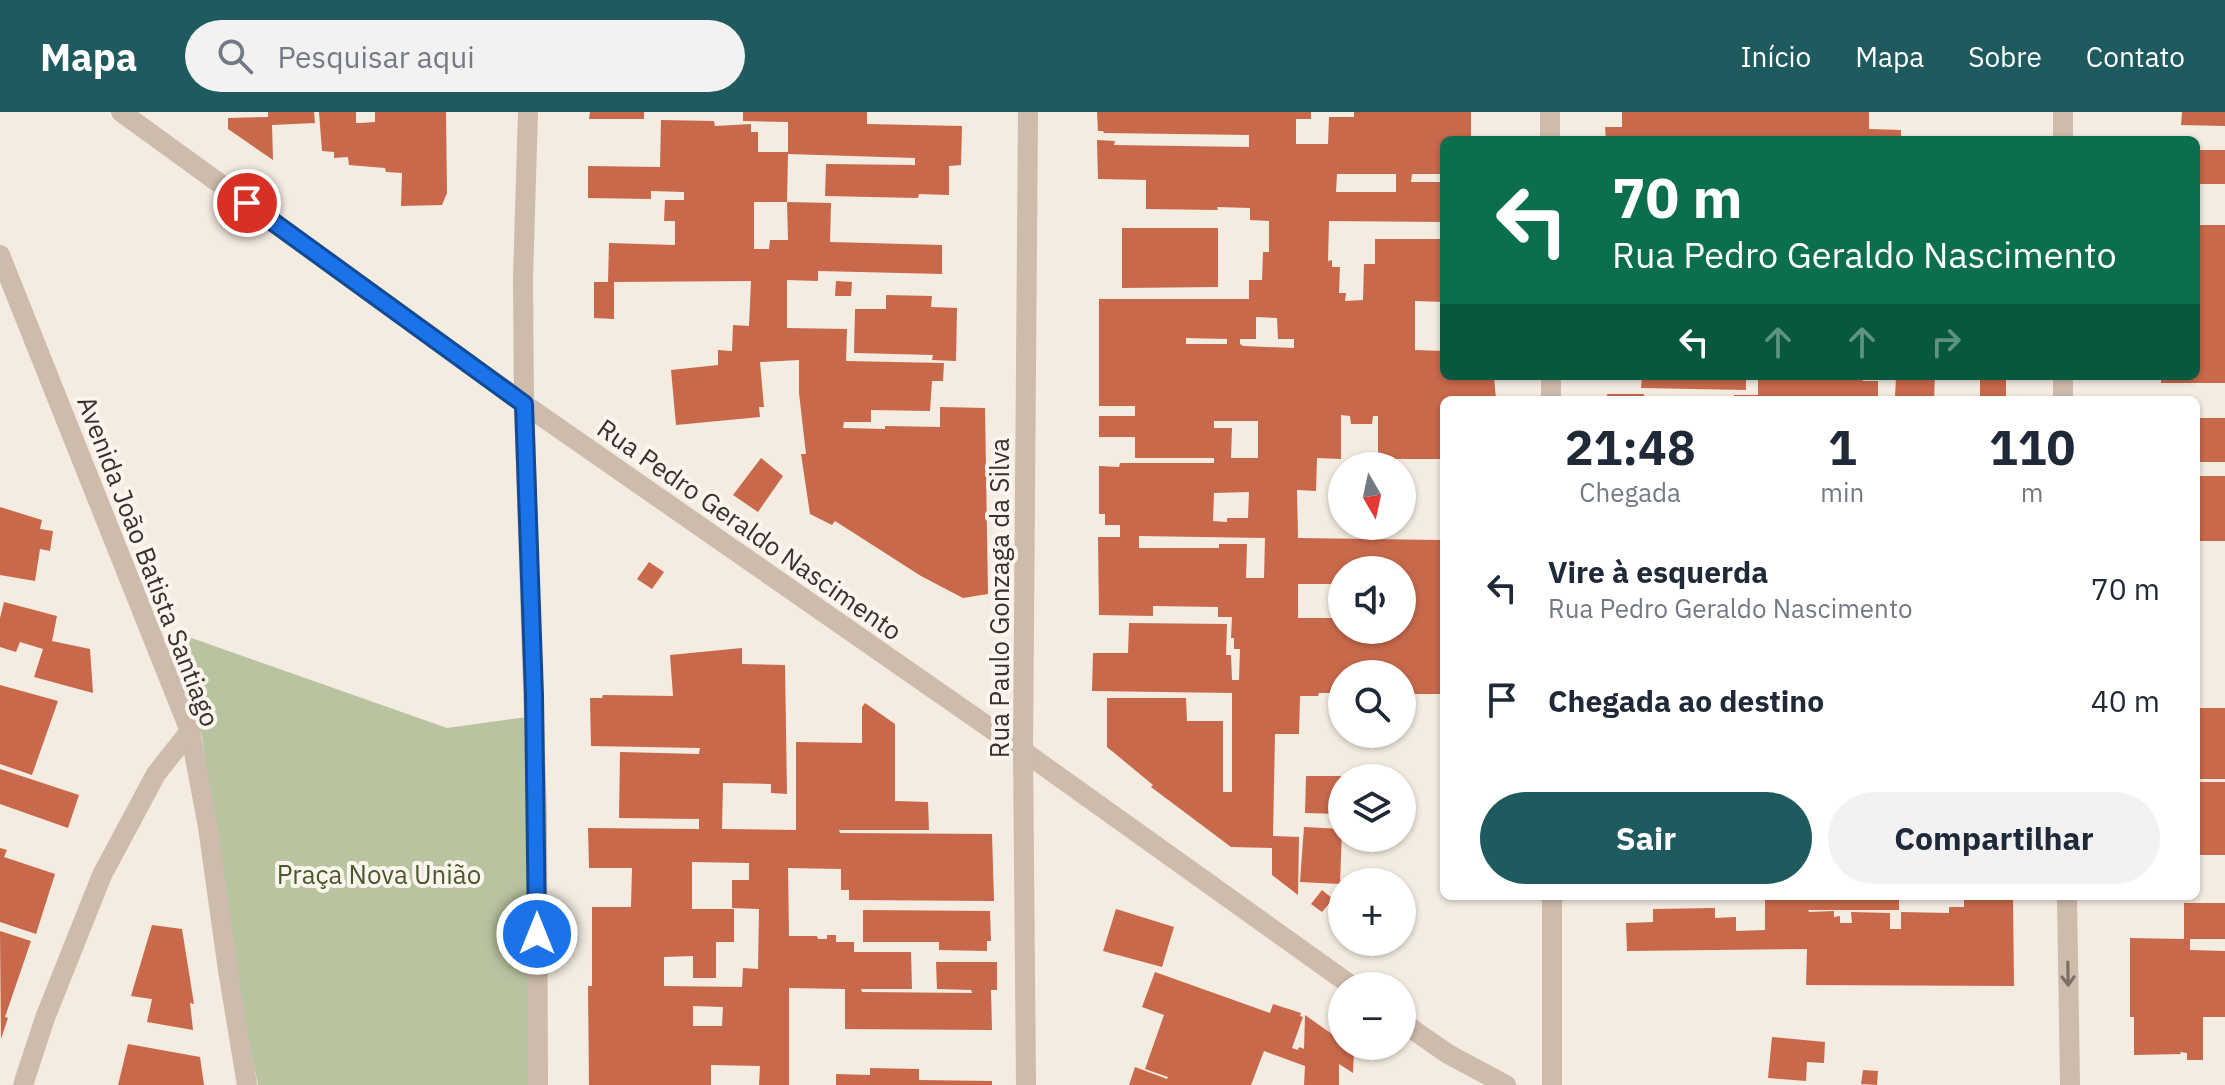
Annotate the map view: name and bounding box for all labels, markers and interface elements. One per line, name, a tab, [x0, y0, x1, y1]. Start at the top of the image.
search box	[185, 20, 745, 92]
text: Mapa	[40, 32, 137, 81]
icon: search	[213, 34, 257, 78]
text: Pesquisar aqui	[277, 37, 475, 76]
text: Início	[1740, 38, 1811, 75]
text: Mapa	[1855, 38, 1924, 75]
text: Sobre	[1968, 38, 2042, 75]
text: Contato	[2086, 38, 2185, 75]
text: 70 m	[1612, 161, 1742, 233]
icon: left	[1480, 168, 1584, 272]
pin	[213, 169, 281, 237]
icon: arrive	[225, 181, 269, 225]
text: Rua Pedro Geraldo Nascimento	[1612, 231, 2117, 278]
icon: left	[1672, 320, 1716, 364]
icon: ahead	[1756, 320, 1800, 364]
icon: ahead	[1840, 320, 1884, 364]
icon: right	[1924, 320, 1968, 364]
street label: Avenida João Batista Santiago	[70, 391, 228, 731]
street label: Rua Pedro Geraldo Nascimento	[591, 411, 909, 647]
text: 21:48	[1565, 416, 1696, 478]
text: 1	[1828, 416, 1857, 478]
text: 110	[1989, 416, 2075, 478]
street label: Rua Paulo Gonzaga da Silva	[982, 438, 1016, 758]
north arrow	[1328, 452, 1416, 540]
map controls	[1328, 452, 1416, 1060]
text: Chegada	[1579, 475, 1681, 509]
text: min	[1820, 475, 1864, 509]
text: m	[2021, 475, 2043, 509]
text: Vire à esquerda	[1548, 552, 1768, 591]
button: sound	[1328, 556, 1416, 644]
icon: left	[1480, 566, 1524, 610]
text: 70 m	[2091, 569, 2160, 608]
text: Rua Pedro Geraldo Nascimento	[1548, 591, 1912, 625]
button: search	[1328, 660, 1416, 748]
icon: arrive	[1480, 678, 1524, 722]
text: Chegada ao destino	[1548, 681, 1824, 720]
text: 40 m	[2091, 681, 2160, 720]
button: layers	[1328, 764, 1416, 852]
button: Sair	[1480, 792, 1812, 884]
button: Compartilhar	[1828, 792, 2160, 884]
park label: Praça Nova União	[277, 857, 481, 891]
button: +	[1328, 868, 1416, 956]
position arrow	[495, 892, 579, 976]
one-way arrow	[2060, 960, 2076, 987]
button: −	[1328, 972, 1416, 1060]

